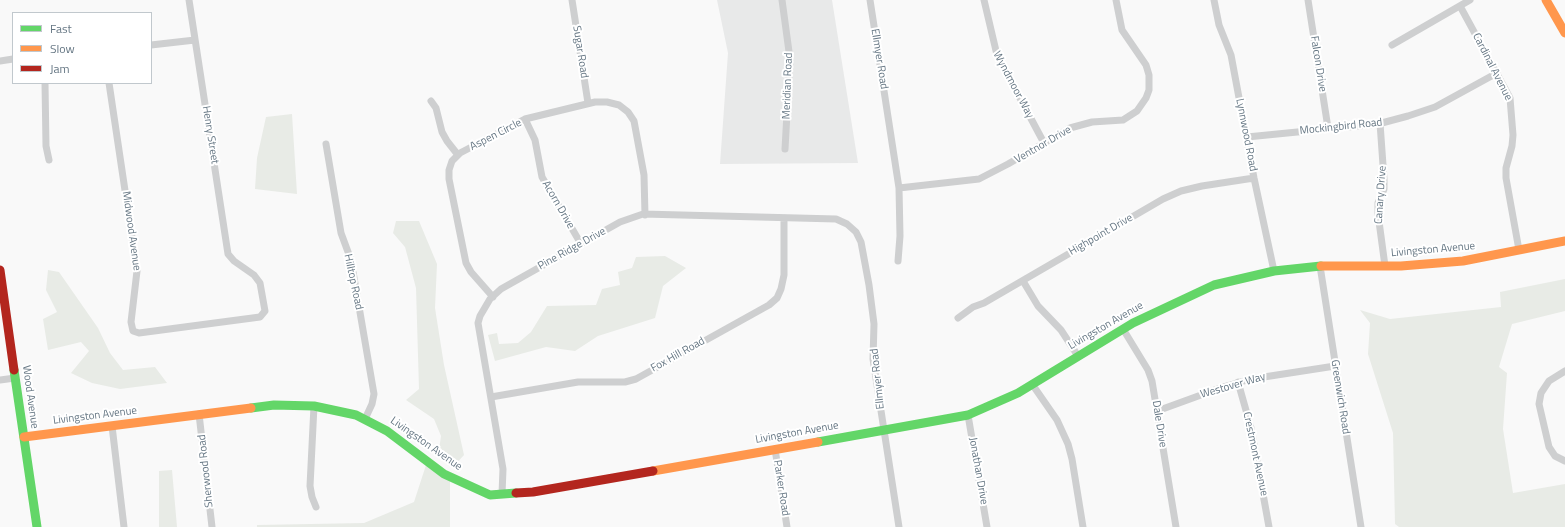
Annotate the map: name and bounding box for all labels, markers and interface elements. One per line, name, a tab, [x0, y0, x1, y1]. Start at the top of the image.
legend	[12, 12, 152, 84]
text: Fast	[50, 19, 72, 38]
street label: Sugar Road	[569, 25, 591, 79]
street label: Ellmyer Road	[868, 28, 890, 90]
street label: Cardinal Avenue	[1469, 31, 1515, 103]
street label: Falcon Drive	[1307, 35, 1329, 93]
text: Slow	[50, 39, 75, 58]
street label: Wyndmoor Way	[990, 49, 1036, 121]
street label: Meridian Road	[780, 52, 796, 120]
text: Jam	[50, 59, 70, 78]
street label: Lynnwood Road	[1232, 98, 1260, 172]
street label: Henry Street	[199, 105, 221, 165]
street label: Aspen Circle	[468, 116, 524, 154]
street label: Mockingbird Road	[1299, 116, 1383, 138]
street label: Ventnor Drive	[1012, 123, 1074, 167]
street label: Canary Drive	[1372, 165, 1390, 225]
street label: Acorn Drive	[539, 179, 577, 231]
street label: Midwood Avenue	[119, 190, 143, 272]
street label: Highpoint Drive	[1067, 211, 1135, 259]
street label: Pine Ridge Drive	[536, 225, 608, 273]
street label: Livingston Avenue	[1390, 240, 1476, 260]
street label: Hilltop Road	[341, 253, 365, 311]
street label: Livingston Avenue	[1066, 299, 1146, 353]
street label: Fox Hill Road	[649, 335, 707, 375]
street label: Ellmyer Road	[868, 348, 888, 410]
street label: Greenwich Road	[1328, 359, 1352, 435]
street label: Wood Avenue	[19, 364, 41, 430]
street label: Westover Way	[1199, 370, 1267, 402]
street label: Dale Drive	[1149, 400, 1169, 448]
street label: Livingston Avenue	[52, 404, 138, 428]
street label: Crestmont Avenue	[1240, 411, 1270, 497]
street label: Livingston Avenue	[388, 414, 464, 474]
street label: Livingston Avenue	[754, 419, 840, 447]
street label: Sherwood Road	[196, 434, 216, 508]
street label: Jonathan Drive	[966, 436, 990, 506]
street label: Parker Road	[770, 459, 792, 517]

